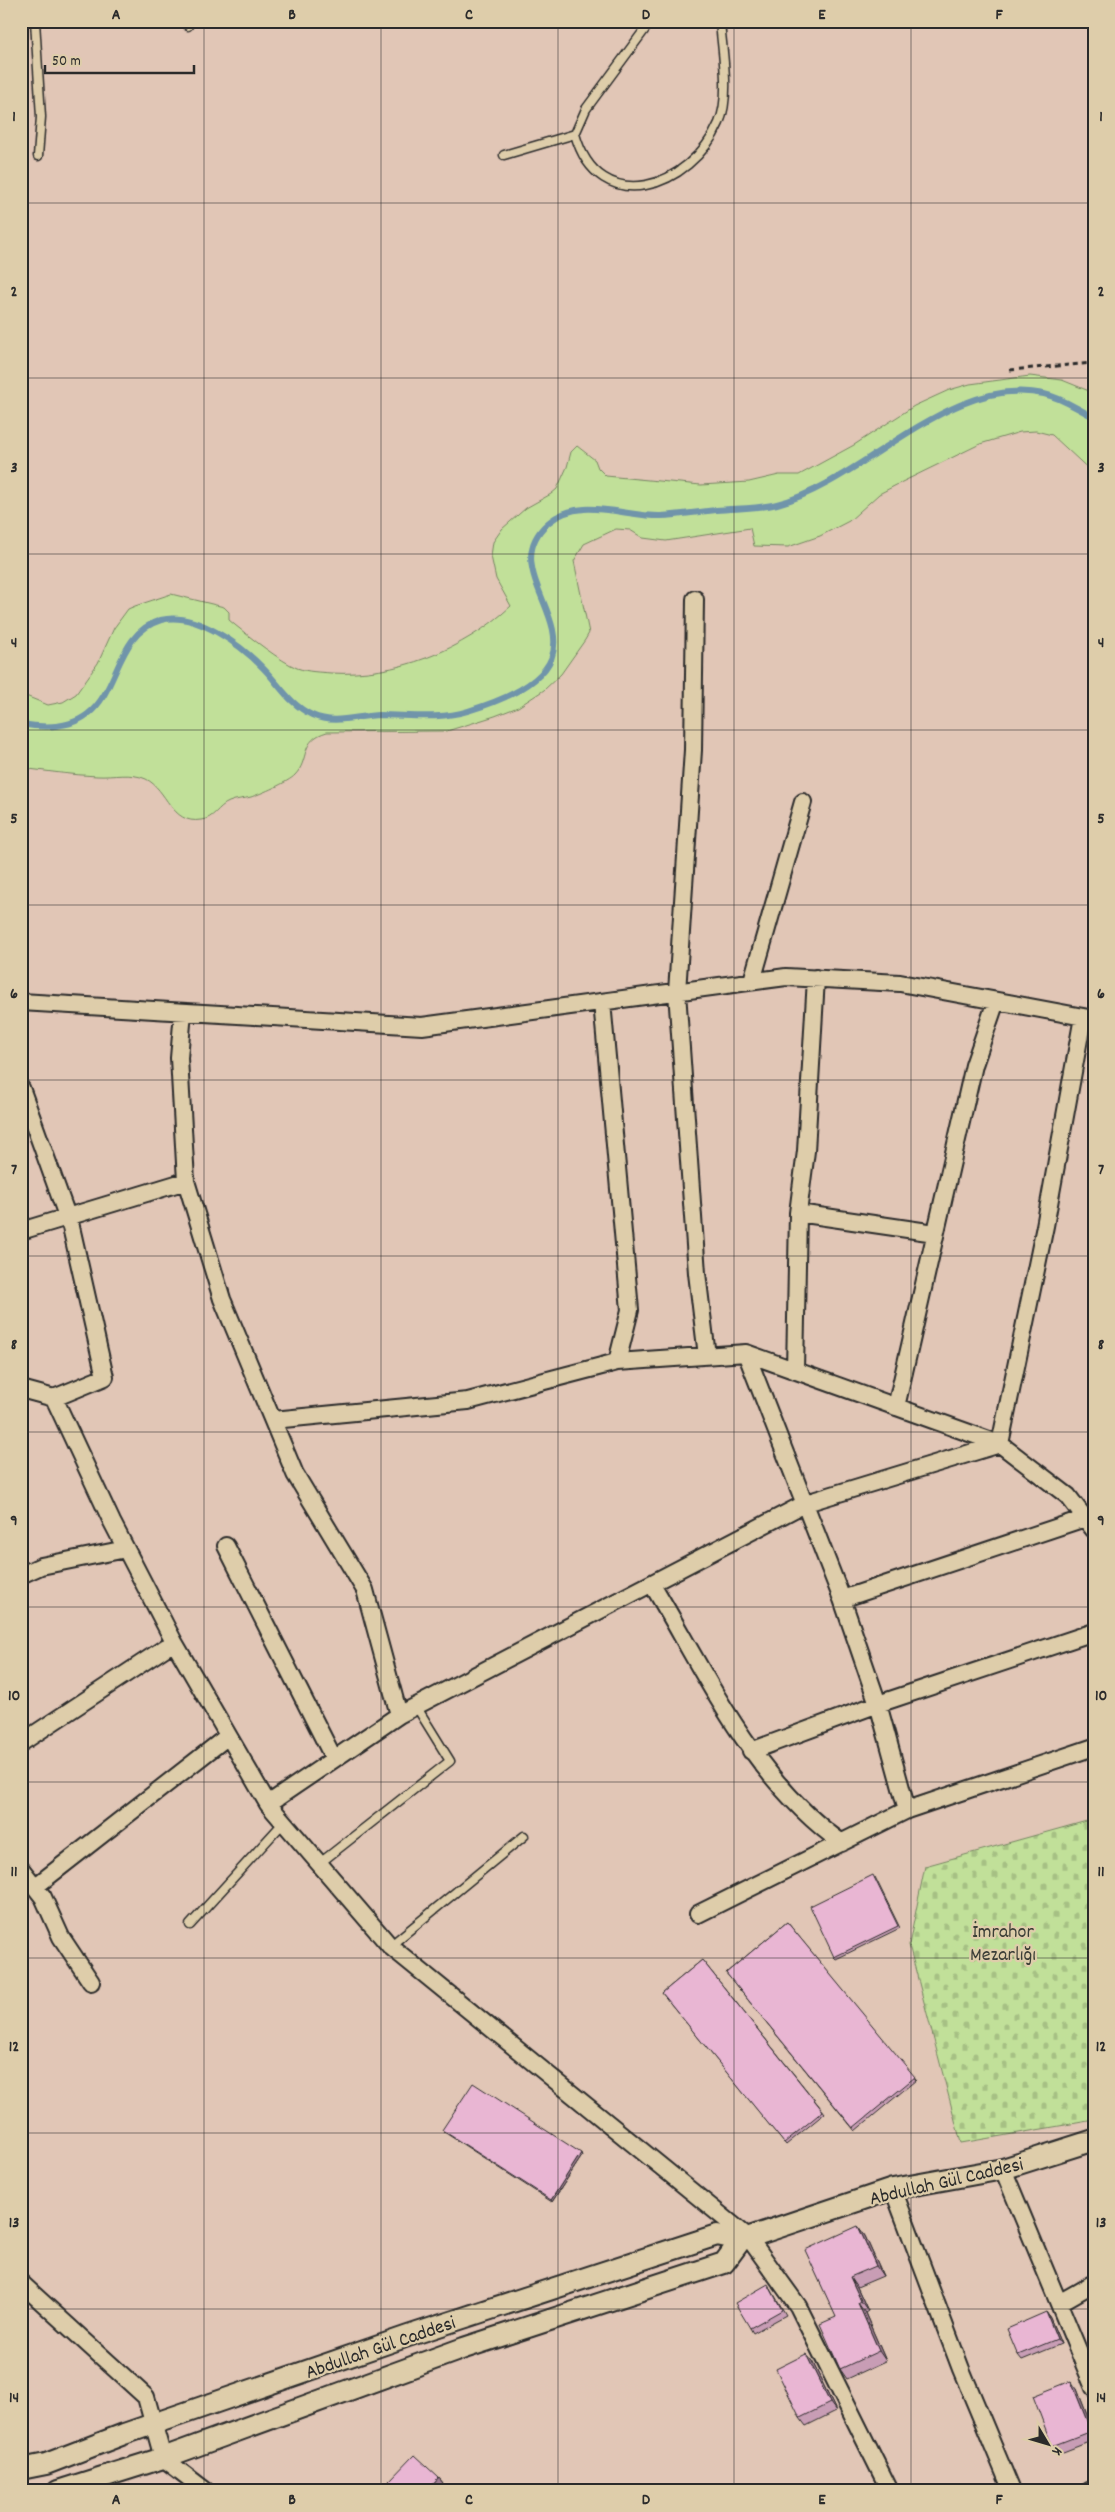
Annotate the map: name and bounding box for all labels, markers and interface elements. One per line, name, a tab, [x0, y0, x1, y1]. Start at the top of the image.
text: A	[112, 4, 121, 27]
text: B	[288, 4, 296, 27]
text: C	[465, 4, 473, 27]
text: D	[642, 4, 651, 27]
text: E	[818, 4, 826, 27]
text: F	[995, 4, 1003, 27]
scale bar	[45, 42, 194, 74]
text: 50 m	[52, 51, 81, 73]
text: 1	[12, 106, 16, 129]
text: 1	[1099, 106, 1103, 129]
text: 2	[11, 281, 18, 304]
text: 2	[1098, 281, 1105, 304]
text: 3	[10, 457, 18, 480]
text: 3	[1097, 457, 1105, 480]
text: 4	[11, 632, 17, 655]
text: 4	[1098, 632, 1104, 655]
text: 5	[10, 808, 18, 831]
text: 5	[1097, 808, 1105, 831]
text: 6	[10, 983, 18, 1006]
text: 6	[1097, 983, 1105, 1006]
text: 7	[11, 1159, 17, 1182]
text: 7	[1098, 1159, 1104, 1182]
text: 8	[11, 1334, 18, 1357]
text: 8	[1098, 1334, 1105, 1357]
text: 9	[10, 1510, 18, 1533]
text: 9	[1097, 1510, 1105, 1533]
text: 10	[8, 1685, 20, 1708]
text: 10	[1095, 1685, 1107, 1708]
text: 11	[10, 1861, 18, 1884]
text: 11	[1097, 1861, 1105, 1884]
park label: İmrahor Mezarlığı	[970, 1919, 1036, 1970]
text: 12	[9, 2036, 19, 2059]
text: 12	[1096, 2036, 1106, 2059]
street label: Abdullah Gül Caddesi	[867, 2152, 1027, 2214]
text: 13	[9, 2212, 19, 2235]
text: 13	[1096, 2212, 1106, 2235]
street label: Abdullah Gül Caddesi	[302, 2310, 460, 2388]
text: 14	[9, 2387, 19, 2410]
text: 14	[1096, 2387, 1106, 2410]
north arrow	[1022, 2420, 1072, 2470]
text: K	[1046, 2442, 1067, 2460]
text: A	[112, 2489, 121, 2512]
text: B	[288, 2489, 296, 2512]
text: C	[465, 2489, 473, 2512]
text: D	[642, 2489, 651, 2512]
text: E	[818, 2489, 826, 2512]
text: F	[995, 2489, 1003, 2512]

